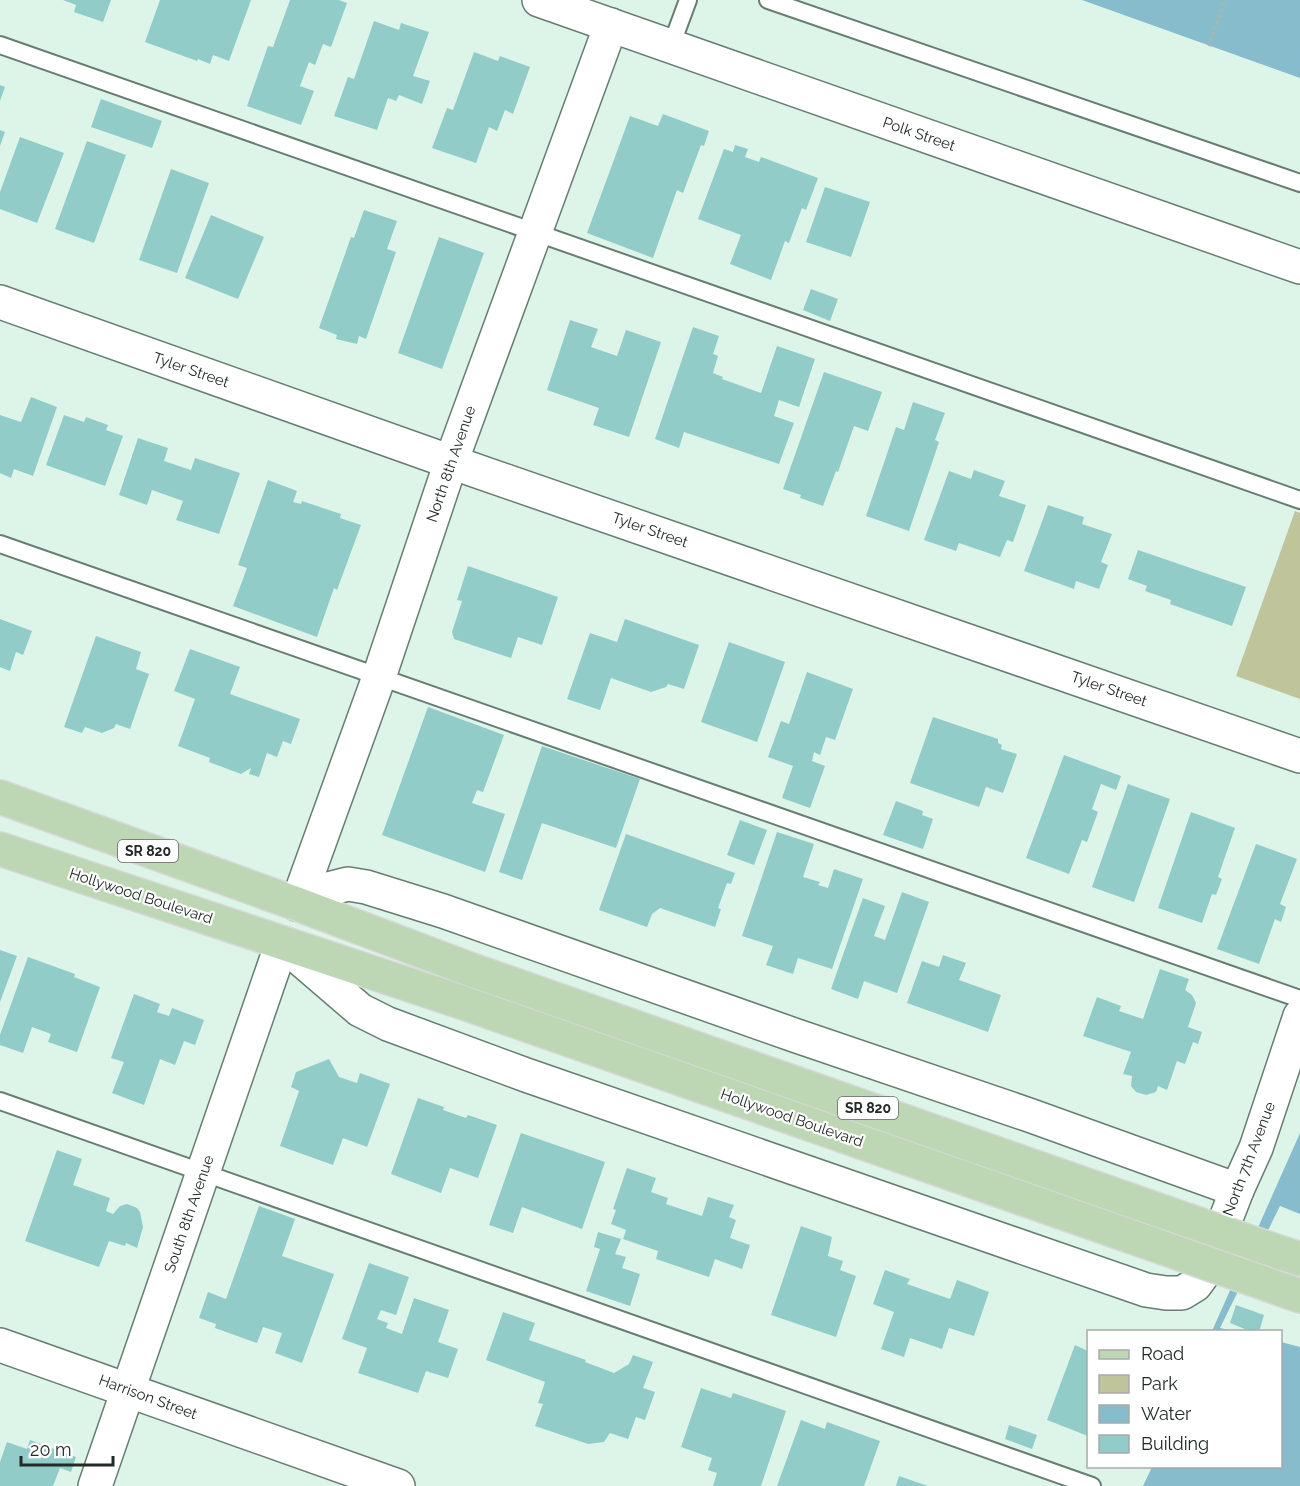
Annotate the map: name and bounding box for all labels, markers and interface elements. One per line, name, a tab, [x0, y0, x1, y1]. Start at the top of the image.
street label: Polk Street	[880, 113, 958, 155]
street label: Tyler Street	[151, 349, 231, 391]
street label: North 8th Avenue	[423, 403, 479, 525]
street label: Tyler Street	[610, 509, 690, 551]
street label: Tyler Street	[1069, 668, 1149, 710]
road number: SR 820	[118, 840, 178, 862]
street label: Hollywood Boulevard	[67, 864, 215, 928]
street label: Hollywood Boulevard	[718, 1085, 866, 1151]
road number: SR 820	[838, 1097, 898, 1119]
street label: North 7th Avenue	[1219, 1099, 1279, 1219]
street label: South 8th Avenue	[160, 1153, 218, 1275]
legend	[1087, 1330, 1282, 1468]
text: Road	[1141, 1343, 1184, 1364]
street label: Harrison Street	[96, 1371, 200, 1423]
text: Park	[1141, 1373, 1178, 1394]
text: Water	[1141, 1403, 1192, 1424]
scale bar	[21, 1429, 112, 1467]
text: Building	[1141, 1433, 1209, 1454]
text: 20 m	[30, 1439, 72, 1460]

